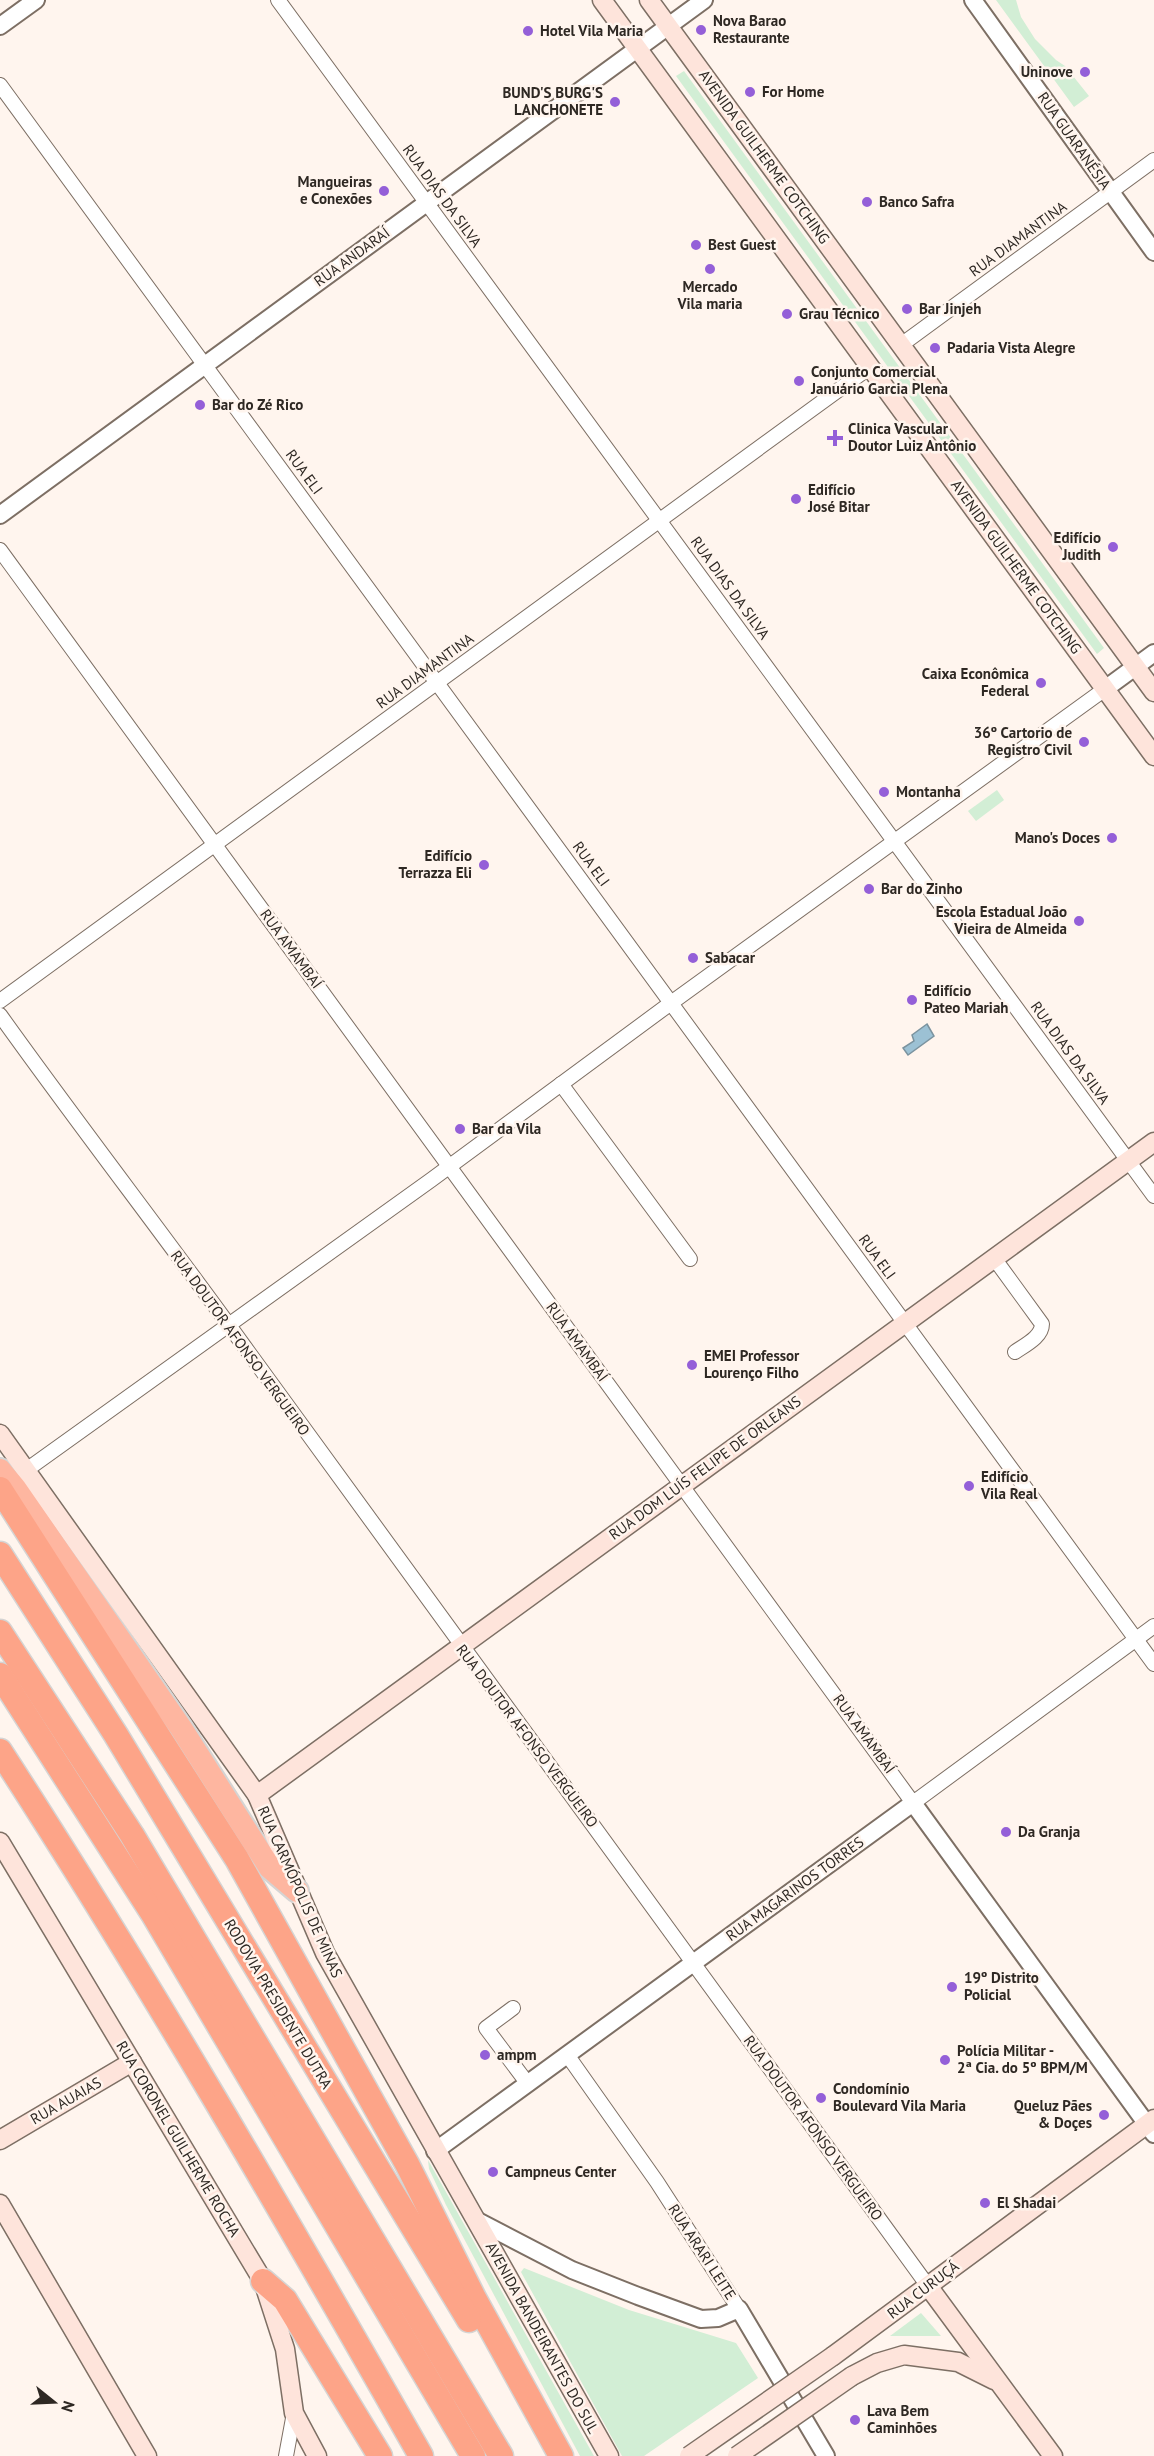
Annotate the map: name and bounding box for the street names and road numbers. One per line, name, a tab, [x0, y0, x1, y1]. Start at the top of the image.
street label: AVENIDA GUILHERME COTCHING	[695, 66, 834, 247]
street label: RUA GUARANÉSIA	[1034, 88, 1115, 194]
street label: RUA DIAS DA SILVA	[399, 141, 486, 251]
street label: RUA DIAMANTINA	[965, 197, 1070, 280]
street label: RUA ANDARAÍ	[310, 222, 394, 290]
street label: RUA ELI	[282, 445, 327, 498]
street label: AVENIDA GUILHERME COTCHING	[947, 476, 1086, 657]
street label: RUA DIAS DA SILVA	[687, 533, 774, 643]
street label: RUA DIAMANTINA	[372, 629, 477, 712]
street label: RUA ELI	[569, 837, 614, 890]
street label: RUA AMAMBAÍ	[256, 905, 327, 993]
street label: RUA DIAS DA SILVA	[1027, 998, 1114, 1108]
street label: RUA ELI	[855, 1230, 900, 1283]
street label: RUA DOUTOR AFONSO VERGUEIRO	[167, 1246, 314, 1439]
street label: RUA AMAMBAÍ	[542, 1298, 613, 1386]
street label: RUA DOM LUÍS FELIPE DE ORLEANS	[605, 1392, 804, 1544]
street label: RUA DOUTOR AFONSO VERGUEIRO	[452, 1640, 603, 1831]
street label: RUA AMAMBAÍ	[829, 1690, 900, 1778]
street label: RUA CARMÓPOLIS DE MINAS	[254, 1803, 347, 1981]
street label: RUA MAGARINOS TORRES	[722, 1832, 867, 1945]
street label: RODOVIA PRESIDENTE DUTRA	[220, 1915, 337, 2092]
street label: RUA DOUTOR AFONSO VERGUEIRO	[740, 2031, 887, 2224]
street label: RUA CORONEL GUILHERME ROCHA	[112, 2037, 245, 2240]
street label: RUA AUAIAS	[27, 2073, 105, 2129]
street label: RUA ARARI LEITE	[664, 2200, 740, 2303]
street label: AVENIDA BANDEIRANTES DO SUL	[482, 2239, 603, 2437]
street label: RUA CURUÇÁ	[883, 2256, 962, 2323]

